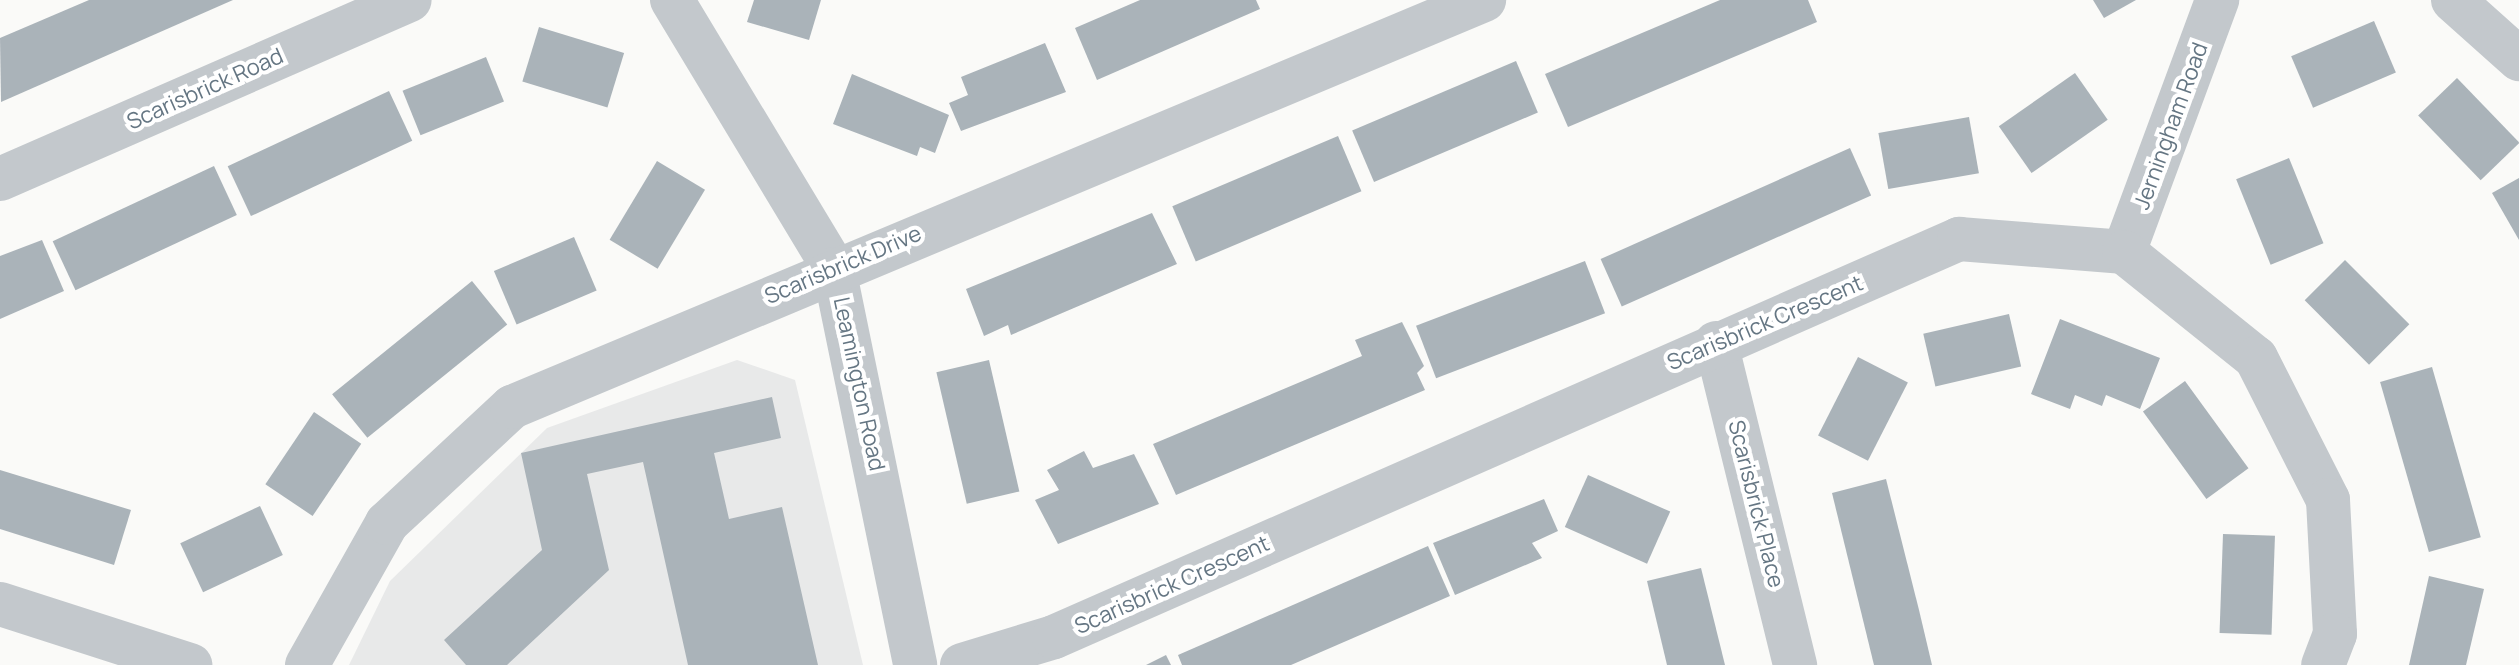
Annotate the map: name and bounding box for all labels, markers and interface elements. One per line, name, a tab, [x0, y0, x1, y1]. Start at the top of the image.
street label: Jerningham Road	[2129, 39, 2213, 213]
street label: Scarisbrick Road	[123, 43, 287, 135]
street label: Scarisbrick Drive	[761, 220, 925, 310]
street label: Scarisbrick Crescent	[1663, 270, 1867, 376]
street label: Leamington Road	[828, 295, 890, 473]
street label: Scarisbrick Place	[1722, 418, 1790, 590]
street label: Scarisbrick Crescent	[1071, 530, 1273, 640]

